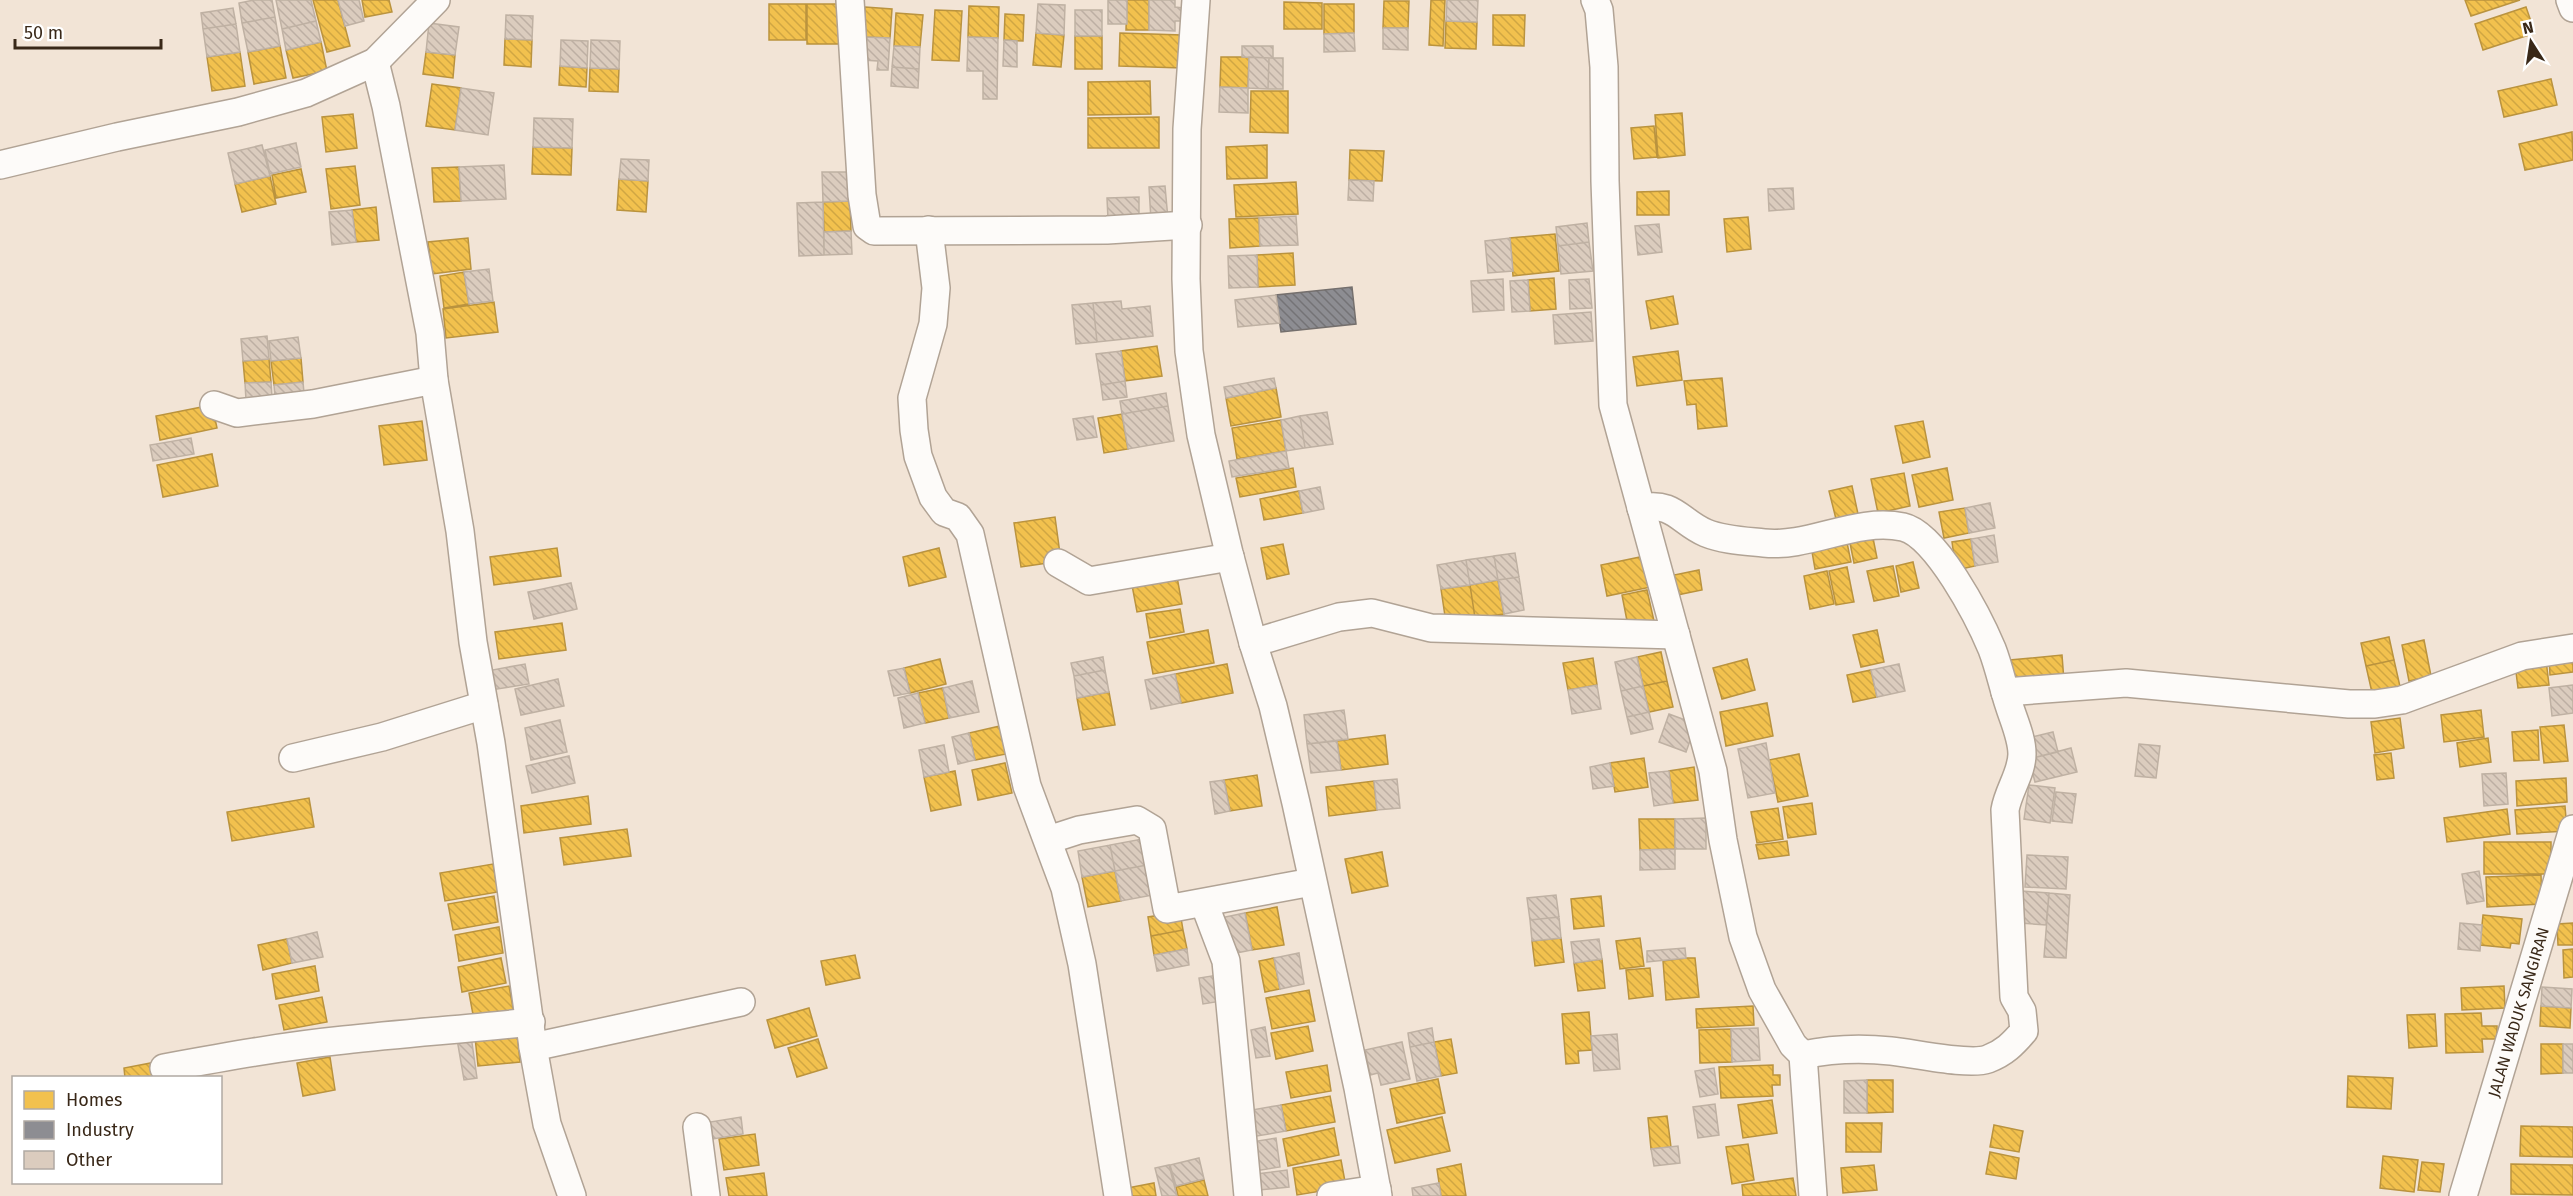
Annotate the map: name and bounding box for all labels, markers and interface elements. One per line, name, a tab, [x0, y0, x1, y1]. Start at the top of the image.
scale bar	[15, 12, 160, 50]
north arrow	[2501, 12, 2561, 72]
text: N	[2521, 17, 2535, 38]
text: 50 m	[24, 22, 63, 44]
street label: JALAN WADUK SANGIRAN	[2484, 925, 2553, 1099]
legend	[12, 1076, 222, 1184]
text: Homes	[66, 1089, 122, 1111]
text: Industry	[66, 1119, 134, 1141]
text: Other	[66, 1149, 112, 1171]

